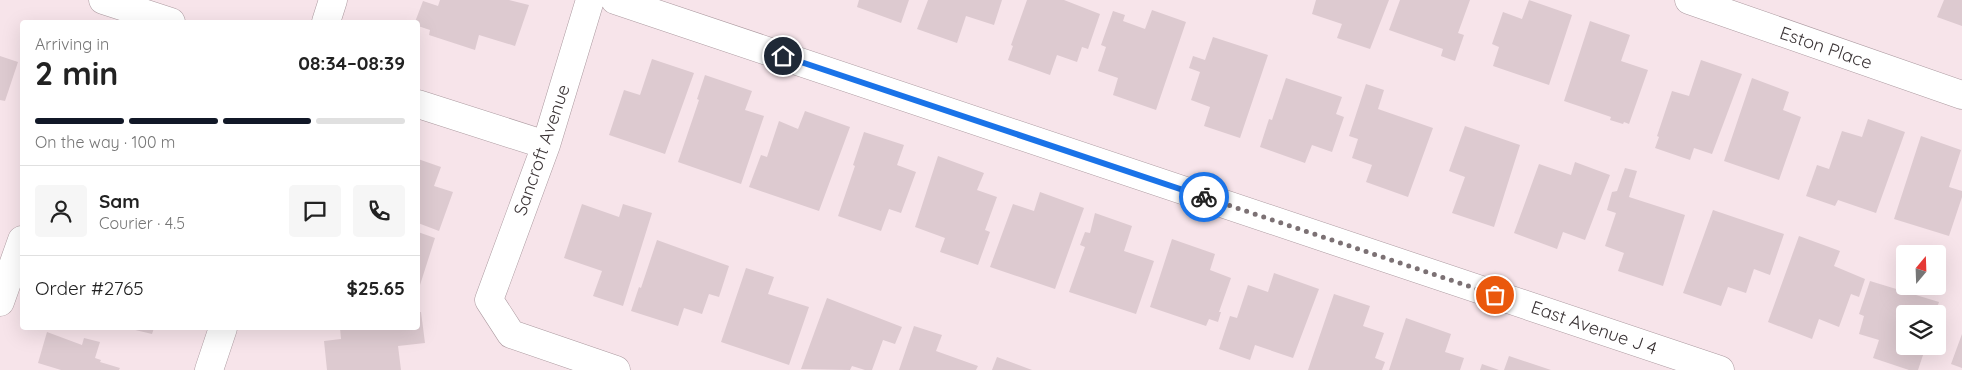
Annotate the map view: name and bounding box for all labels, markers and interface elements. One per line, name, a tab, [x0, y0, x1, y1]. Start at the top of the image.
street label: Eston Place	[1777, 21, 1875, 74]
text: Arriving in	[35, 34, 109, 54]
pin	[762, 35, 804, 77]
icon: home	[769, 42, 797, 70]
text: 08:34–08:39	[298, 51, 405, 75]
text: 2 min	[35, 53, 118, 93]
street label: Sancroft Avenue	[508, 81, 575, 218]
text: On the way · 100 m	[35, 132, 175, 152]
courier	[1179, 172, 1229, 222]
icon: bike	[1190, 183, 1218, 211]
button: person	[35, 185, 87, 237]
button: chat	[289, 185, 341, 237]
button: phone	[353, 185, 405, 237]
text: Sam	[99, 189, 140, 213]
text: Courier · 4.5	[99, 213, 185, 233]
north arrow	[1896, 245, 1946, 295]
map controls	[1896, 245, 1946, 355]
pin	[1474, 274, 1516, 316]
text: Order #2765	[35, 276, 144, 300]
text: $25.65	[346, 276, 405, 300]
icon: bag	[1481, 281, 1509, 309]
street label: East Avenue J 4	[1528, 295, 1660, 360]
button: layers	[1896, 305, 1946, 355]

